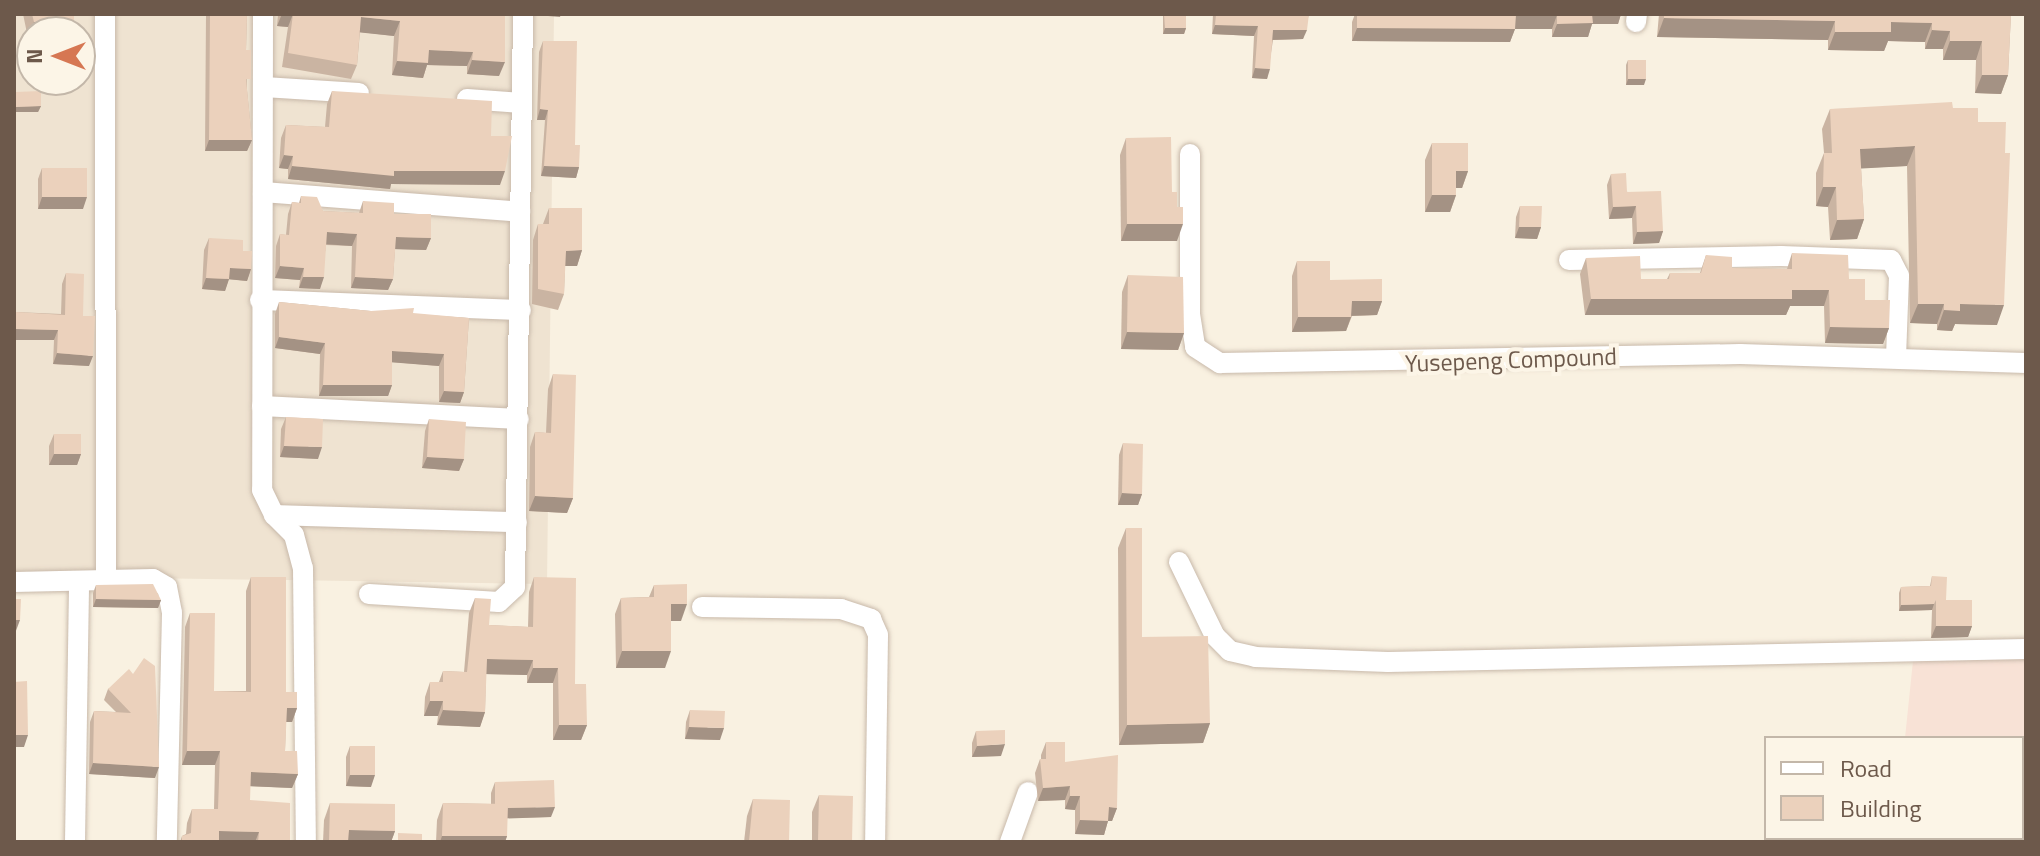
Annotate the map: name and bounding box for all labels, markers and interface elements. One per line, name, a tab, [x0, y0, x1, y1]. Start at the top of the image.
north arrow	[16, 16, 96, 96]
text: N	[17, 48, 51, 64]
street label: Yusepeng Compound	[1405, 342, 1617, 378]
legend	[1764, 736, 2024, 840]
text: Road	[1840, 750, 1892, 786]
text: Building	[1840, 790, 1922, 826]

